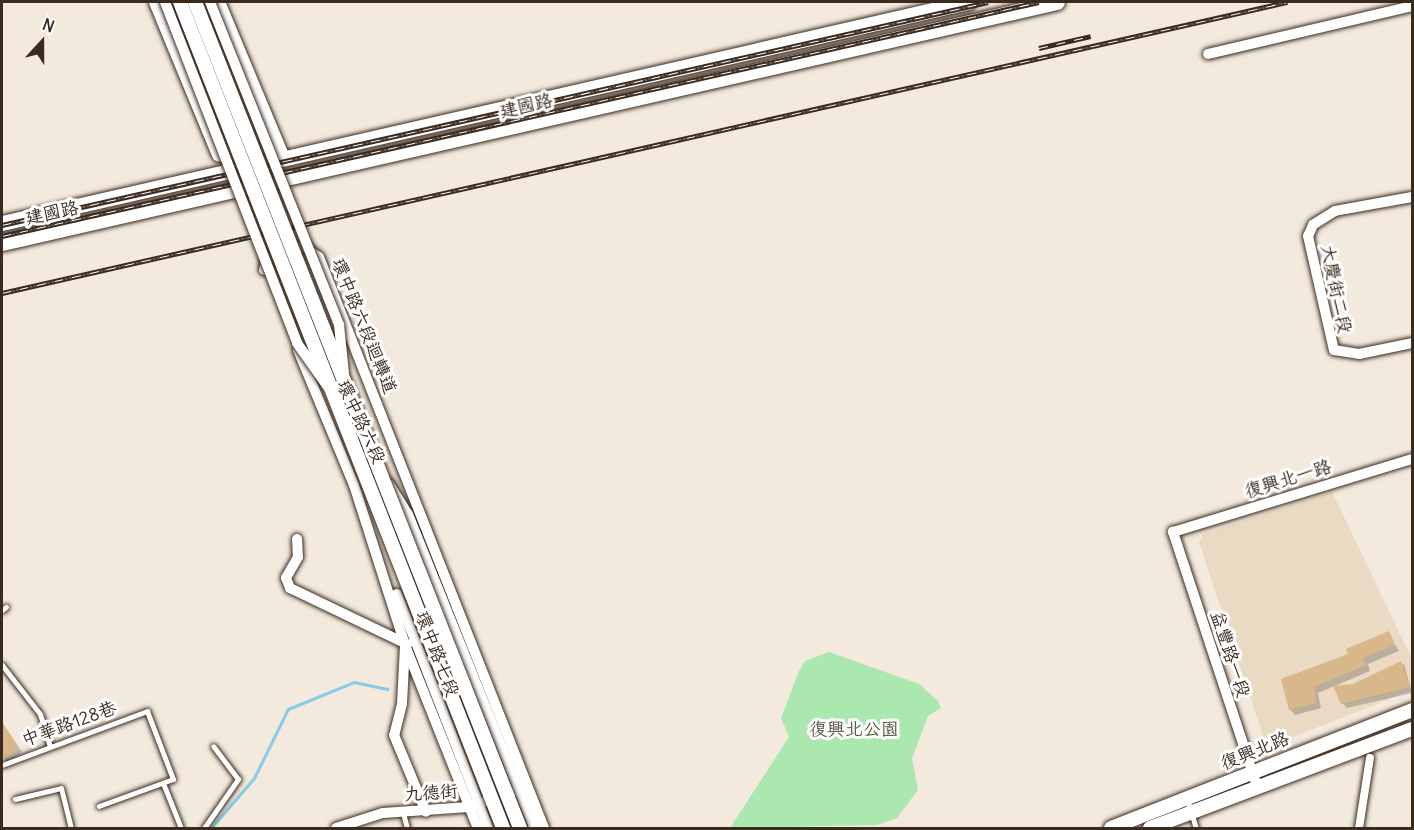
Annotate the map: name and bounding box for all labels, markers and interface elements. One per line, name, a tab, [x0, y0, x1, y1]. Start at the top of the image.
north arrow	[12, 12, 72, 72]
text: N	[40, 14, 57, 37]
street label: 建國路	[497, 89, 555, 123]
street label: 建國路	[23, 197, 81, 229]
street label: 大慶街二段	[1316, 243, 1356, 335]
street label: 環中路六段迴轉道	[327, 255, 401, 397]
street label: 環中路六段	[332, 377, 390, 467]
street label: 復興北一路	[1242, 456, 1334, 502]
street label: 環中路七段	[411, 608, 463, 700]
street label: 益豐路一段	[1206, 608, 1254, 700]
street label: 中華路128巷	[19, 697, 119, 751]
park label: 復興北公園	[809, 718, 899, 740]
street label: 復興北路	[1218, 728, 1292, 774]
street label: 九德街	[403, 780, 459, 806]

